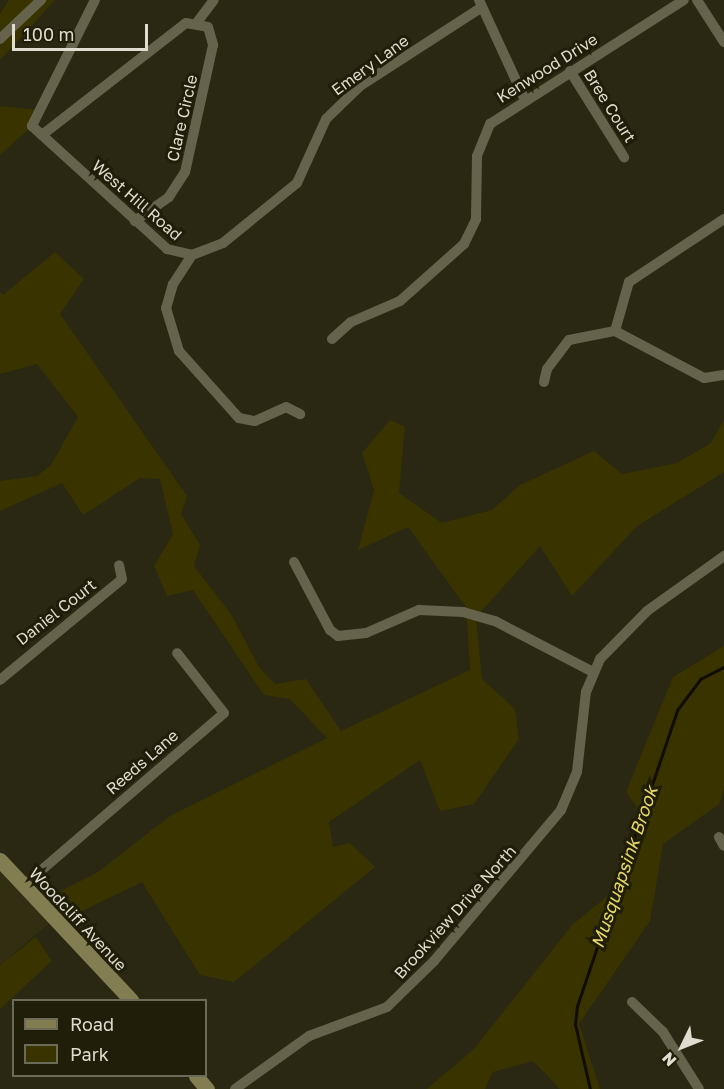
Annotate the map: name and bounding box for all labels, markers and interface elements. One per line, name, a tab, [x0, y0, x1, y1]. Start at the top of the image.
scale bar	[15, 12, 152, 50]
text: 100 m	[23, 23, 74, 45]
street label: Kenwood Drive	[493, 29, 601, 107]
street label: Emery Lane	[328, 31, 412, 99]
street label: Bree Court	[580, 66, 640, 146]
street label: Clare Circle	[163, 73, 201, 163]
street label: West Hill Road	[88, 156, 186, 244]
street label: Daniel Court	[12, 575, 100, 649]
street label: Reeds Lane	[102, 726, 182, 798]
water label: Musquapsink Brook	[586, 783, 662, 951]
street label: Brookview Drive North	[390, 841, 520, 983]
street label: Woodcliff Avenue	[25, 863, 131, 975]
legend	[12, 999, 207, 1077]
text: Road	[70, 1013, 114, 1035]
north arrow	[652, 1017, 712, 1077]
text: Park	[70, 1043, 109, 1065]
text: N	[657, 1048, 680, 1071]

